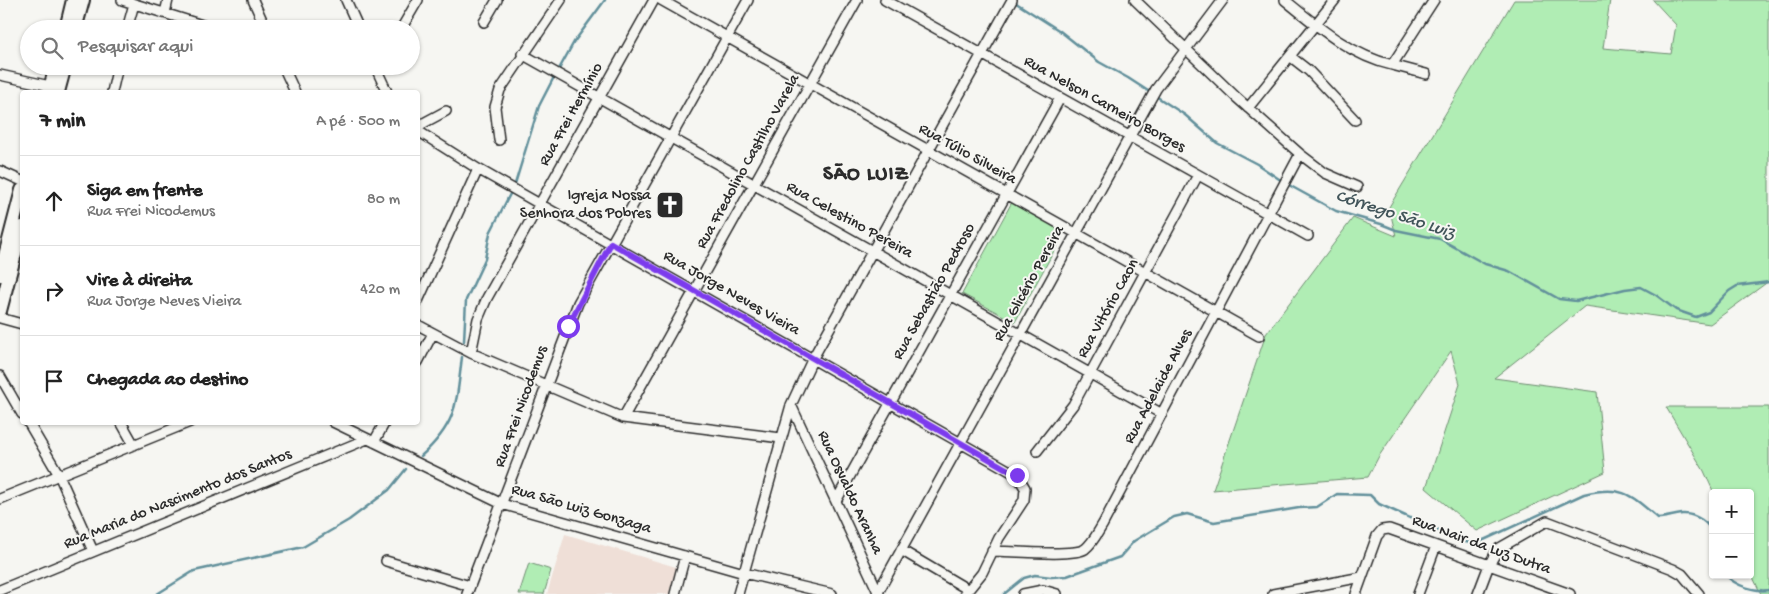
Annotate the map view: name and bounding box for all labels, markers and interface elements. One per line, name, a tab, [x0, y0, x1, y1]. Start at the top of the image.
search box	[20, 20, 420, 75]
icon: search	[38, 34, 66, 62]
text: Pesquisar aqui	[78, 36, 193, 59]
street label: Rua Nelson Carneiro Borges	[1020, 53, 1189, 158]
street label: Rua Frei Hermínio	[536, 60, 608, 170]
street label: Rua Fredolino Castilho Varela	[693, 70, 806, 253]
text: 7 min	[40, 110, 85, 135]
text: A pé · 500 m	[316, 113, 400, 132]
street label: Rua Túlio Silveira	[915, 120, 1020, 190]
district label: SÃO LUIZ	[823, 163, 910, 188]
street label: Rua Celestino Pereira	[782, 178, 917, 264]
text: Siga em frente	[87, 180, 203, 203]
water label: Córrego São Luiz	[1333, 186, 1458, 244]
icon: ahead	[40, 187, 68, 215]
place label: Igreja Nossa Senhora dos Pobres	[520, 187, 652, 224]
church icon: Igreja Nossa Senhora dos Pobres	[655, 190, 685, 220]
text: 80 m	[367, 191, 400, 210]
text: Rua Frei Nicodemus	[87, 203, 215, 222]
street label: Rua Sebastião Pedroso	[890, 220, 980, 364]
street label: Rua Glicério Pereira	[990, 222, 1070, 345]
street label: Rua Jorge Neves Vieira	[659, 247, 804, 341]
street label: Rua Vitório Caon	[1074, 256, 1144, 362]
text: Vire à direita	[87, 270, 192, 293]
icon: right	[40, 277, 68, 305]
text: 420 m	[360, 281, 400, 300]
text: Rua Jorge Neves Vieira	[87, 293, 242, 312]
route start	[557, 315, 580, 338]
street label: Rua Adelaide Alves	[1121, 325, 1198, 448]
street label: Rua Frei Nicodemus	[491, 343, 553, 470]
icon: arrive	[40, 367, 68, 395]
text: Chegada ao destino	[87, 369, 248, 392]
street label: Rua Osvaldo Aranha	[812, 428, 886, 559]
street label: Rua Maria do Nascimento dos Santos	[61, 445, 296, 554]
route end	[1006, 464, 1029, 487]
street label: Rua São Luiz Gonzaga	[509, 481, 654, 539]
map controls	[1709, 489, 1754, 579]
button: +	[1709, 489, 1754, 534]
street label: Rua Nair da Luz Dutra	[1409, 512, 1554, 580]
button: −	[1709, 534, 1754, 579]

